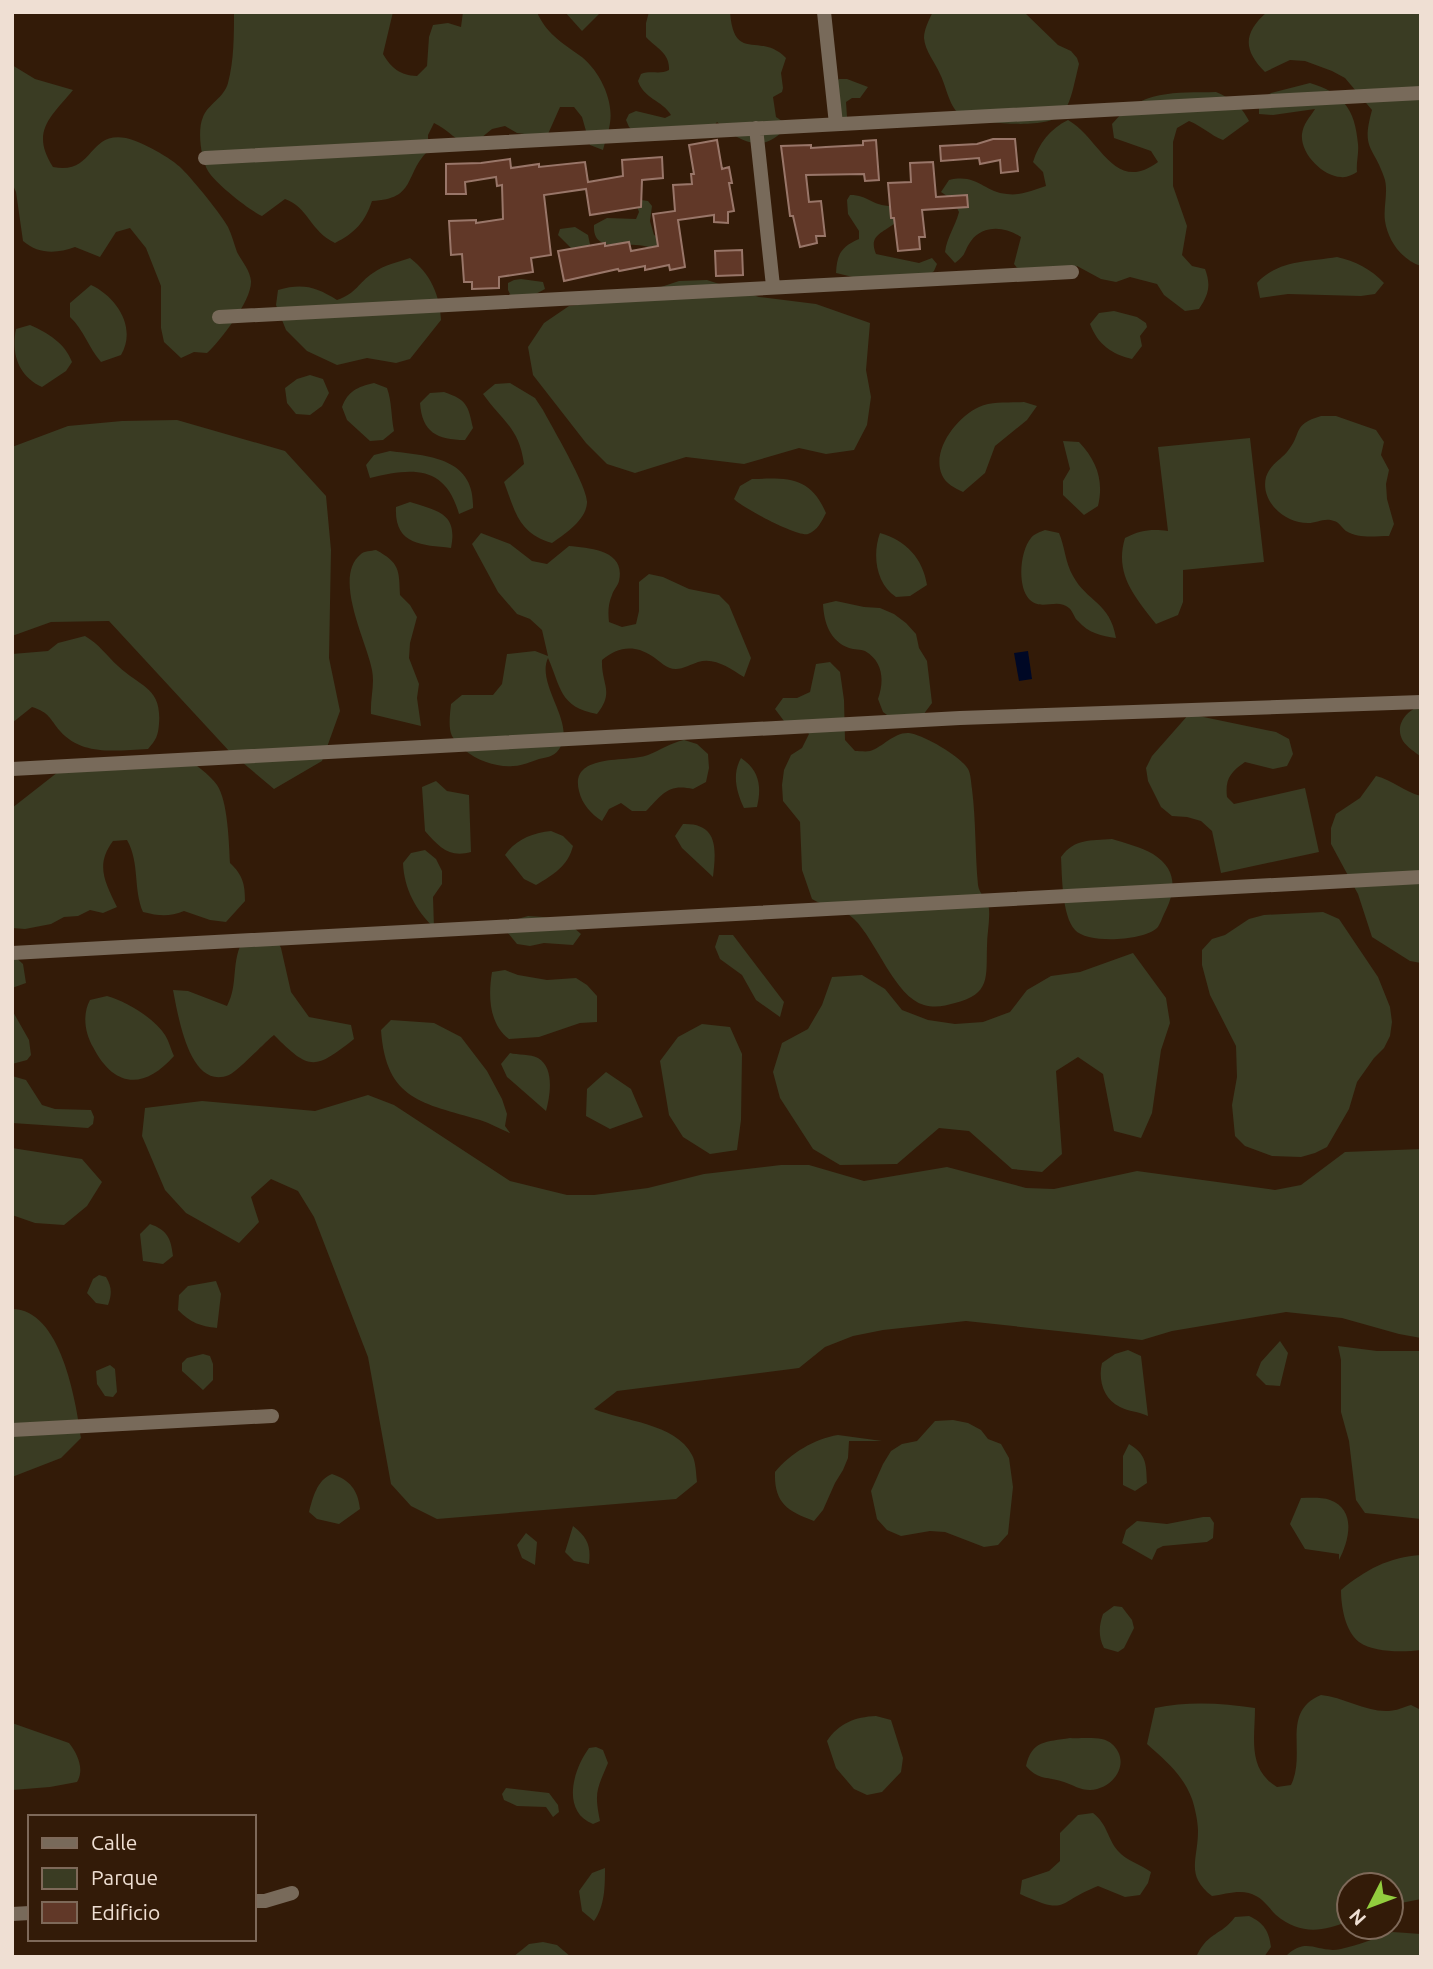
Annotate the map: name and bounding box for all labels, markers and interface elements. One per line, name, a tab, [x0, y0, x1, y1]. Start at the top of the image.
legend	[28, 1815, 256, 1941]
text: Calle	[91, 1830, 137, 1854]
text: Parque	[91, 1865, 158, 1889]
north arrow	[1335, 1871, 1405, 1941]
text: Edificio	[91, 1900, 160, 1924]
text: N	[1344, 1905, 1370, 1930]

